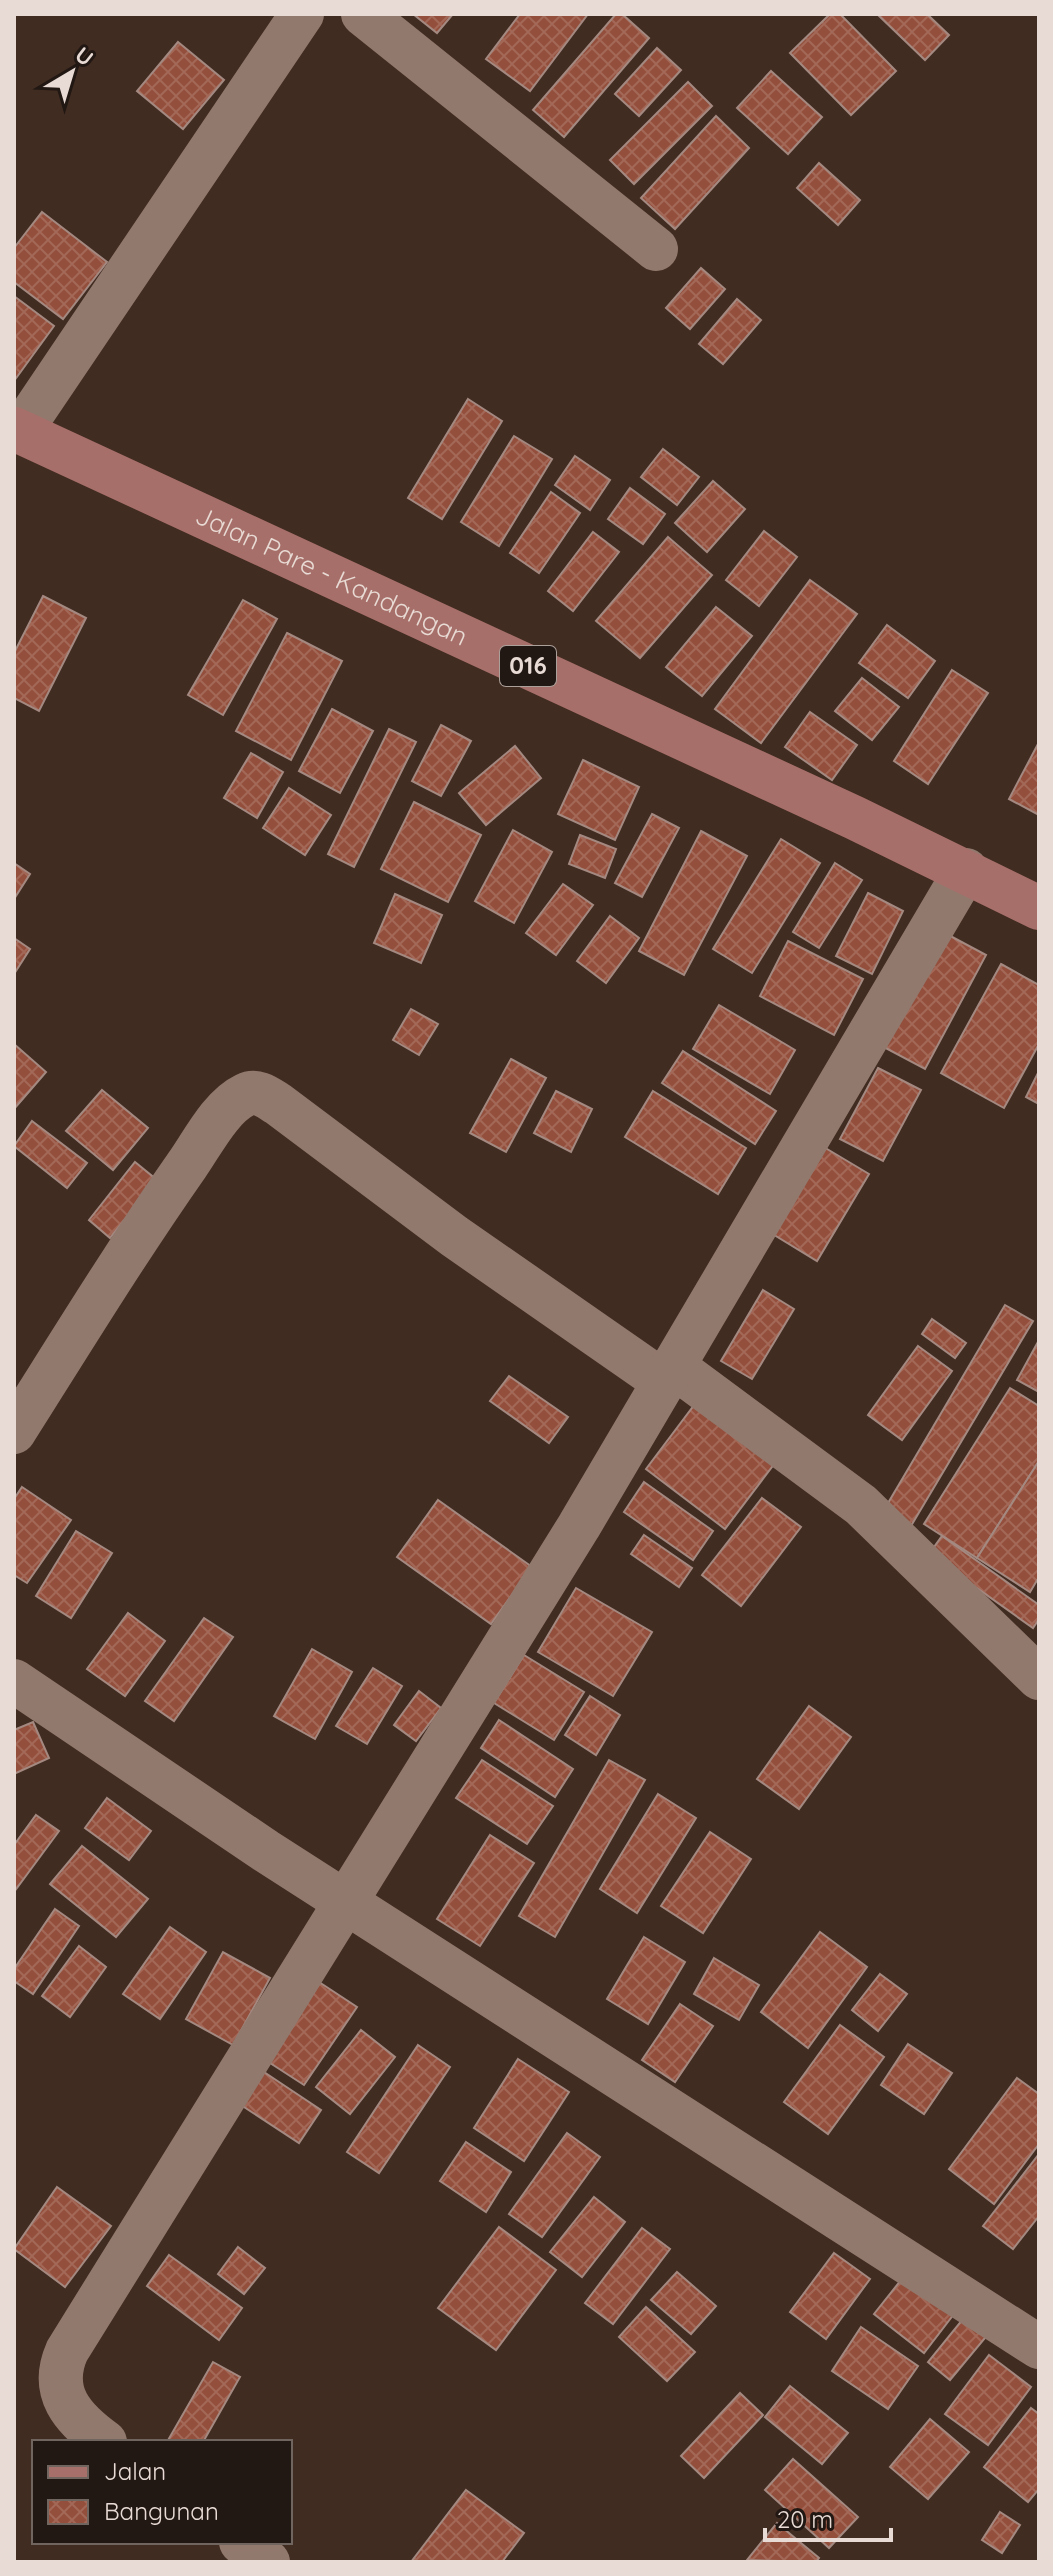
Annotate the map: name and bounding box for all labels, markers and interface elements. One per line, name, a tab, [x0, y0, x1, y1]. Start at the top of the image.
north arrow	[32, 32, 112, 112]
text: U	[70, 40, 99, 72]
street label: Jalan Pare - Kandangan	[191, 498, 473, 653]
road number: 016	[500, 646, 556, 686]
legend	[32, 2440, 292, 2544]
text: Jalan	[104, 2456, 166, 2486]
scale bar	[765, 2492, 891, 2542]
text: Bangunan	[104, 2496, 219, 2526]
text: 20 m	[777, 2504, 833, 2534]

